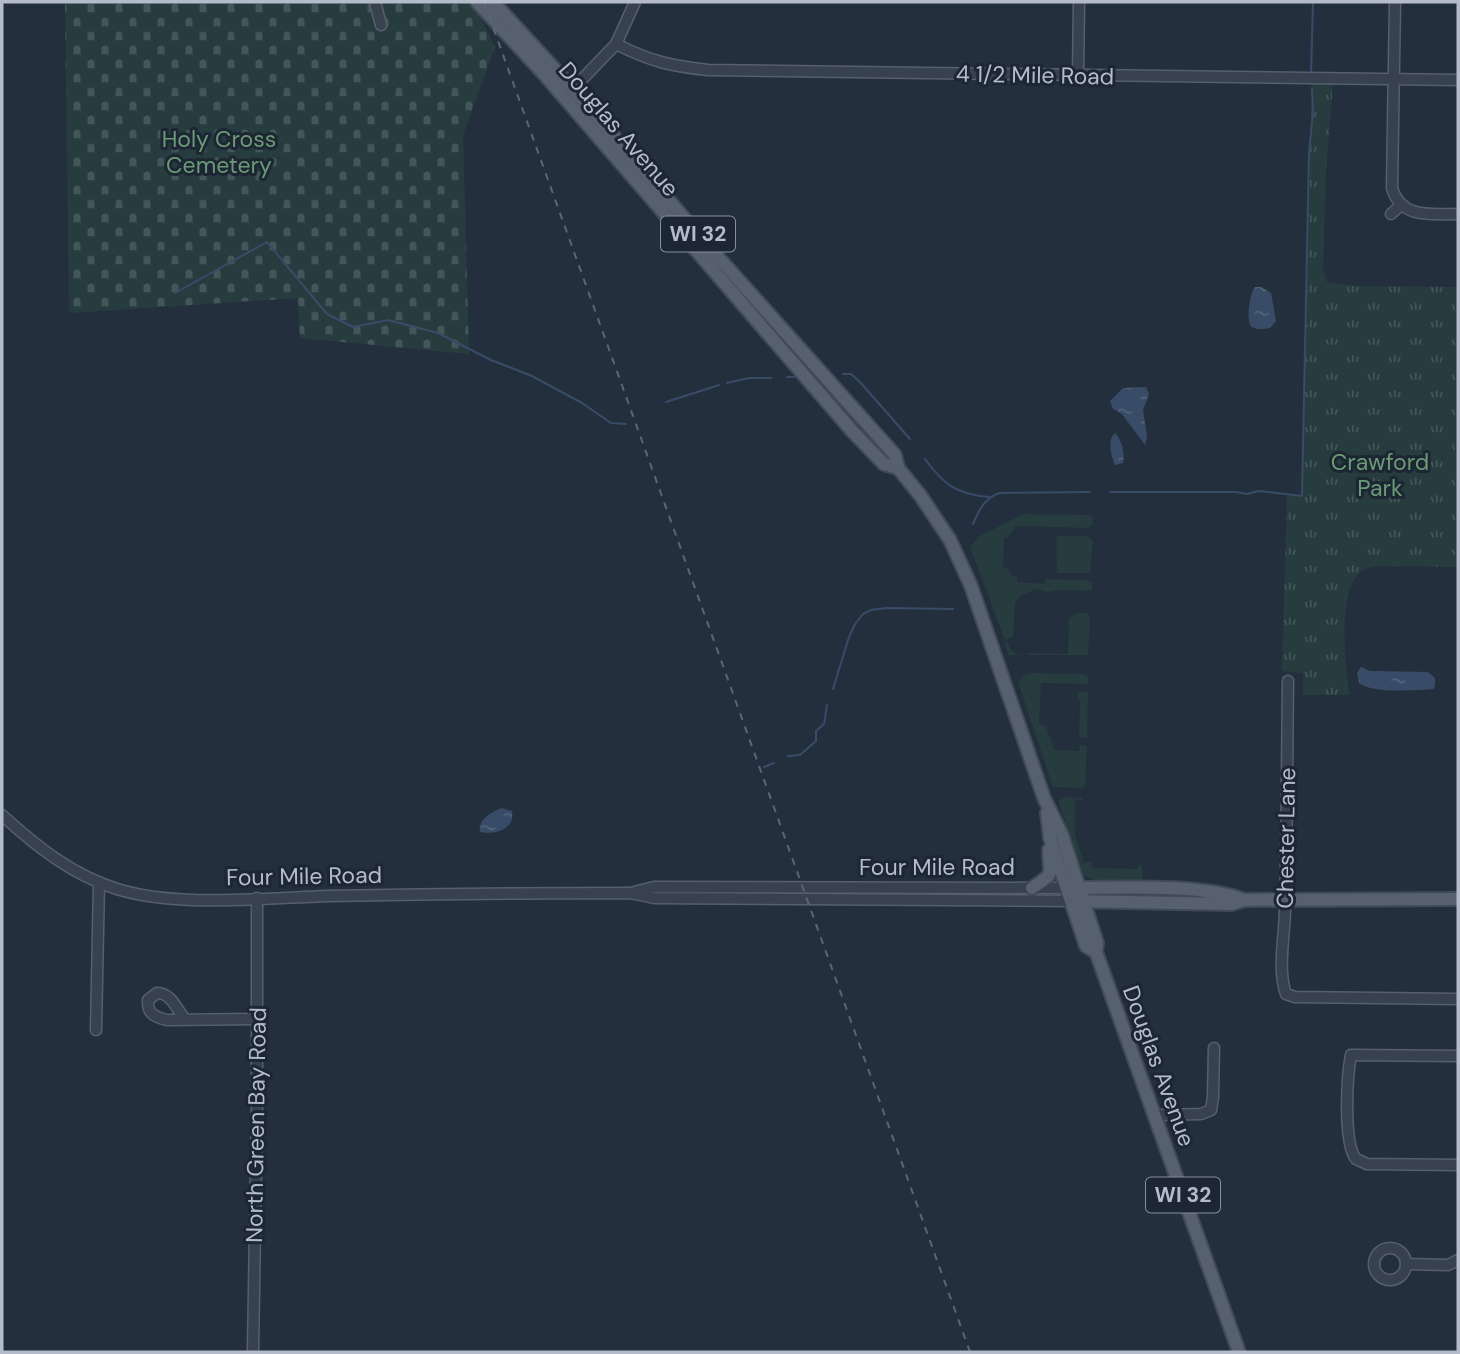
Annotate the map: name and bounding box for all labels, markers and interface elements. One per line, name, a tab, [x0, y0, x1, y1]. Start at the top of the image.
street label: Douglas Avenue	[552, 55, 686, 203]
street label: 4 1/2 Mile Road	[956, 59, 1114, 91]
park label: Holy Cross Cemetery	[162, 124, 276, 180]
road number: WI 32	[661, 216, 735, 252]
park label: Crawford Park	[1331, 447, 1429, 503]
street label: Chester Lane	[1270, 767, 1302, 909]
street label: Four Mile Road	[859, 852, 1015, 882]
street label: Four Mile Road	[226, 860, 382, 892]
street label: Douglas Avenue	[1116, 981, 1202, 1151]
street label: North Green Bay Road	[239, 1007, 273, 1243]
road number: WI 32	[1146, 1178, 1220, 1212]

